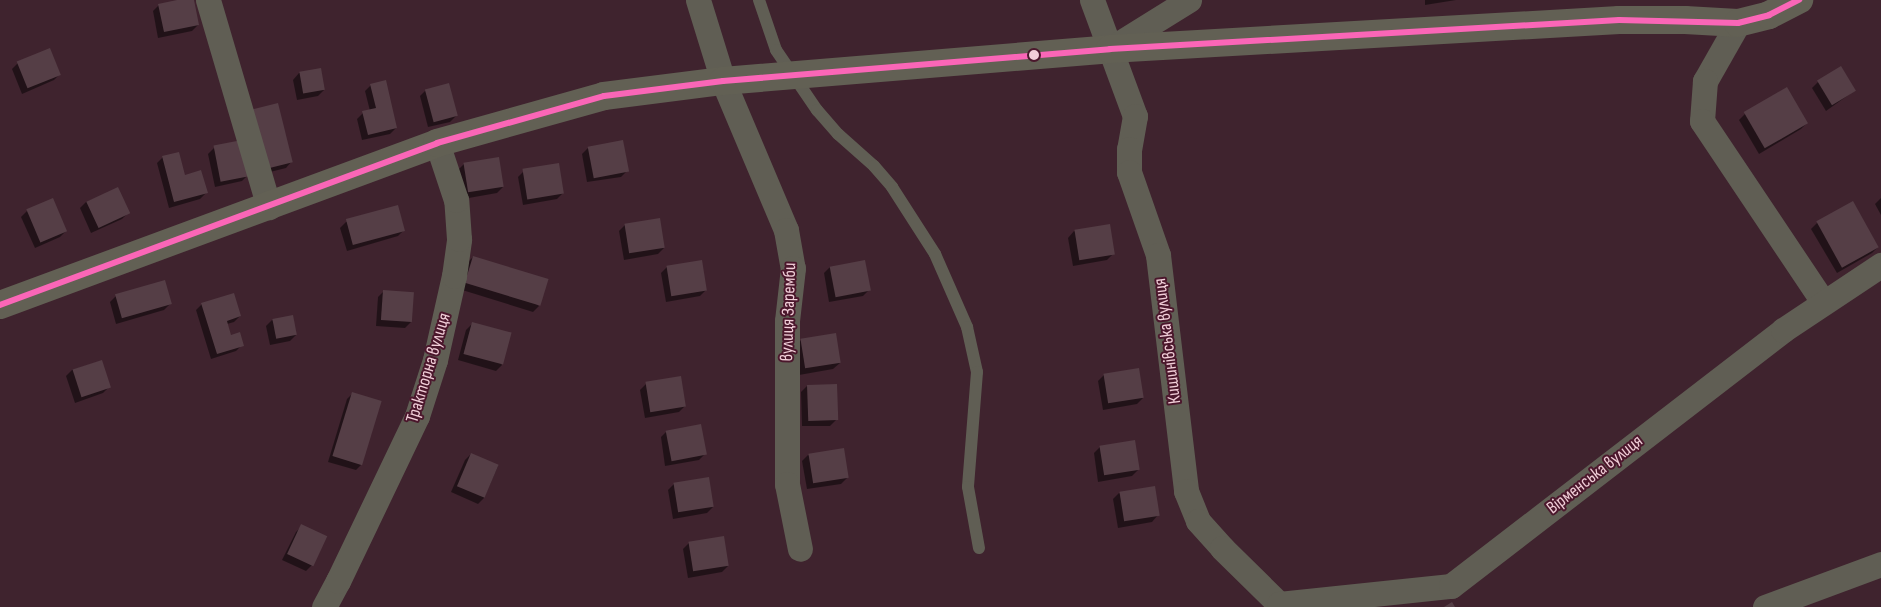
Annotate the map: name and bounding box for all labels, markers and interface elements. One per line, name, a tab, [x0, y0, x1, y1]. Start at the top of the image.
unlabelled marker	[1029, 50, 1039, 60]
street label: вулиця Заремби	[776, 262, 802, 362]
street label: Кишинівська вулиця	[1150, 277, 1186, 405]
street label: Тракторна вулиця	[402, 310, 456, 426]
street label: Вірменська вулиця	[1543, 431, 1647, 519]

